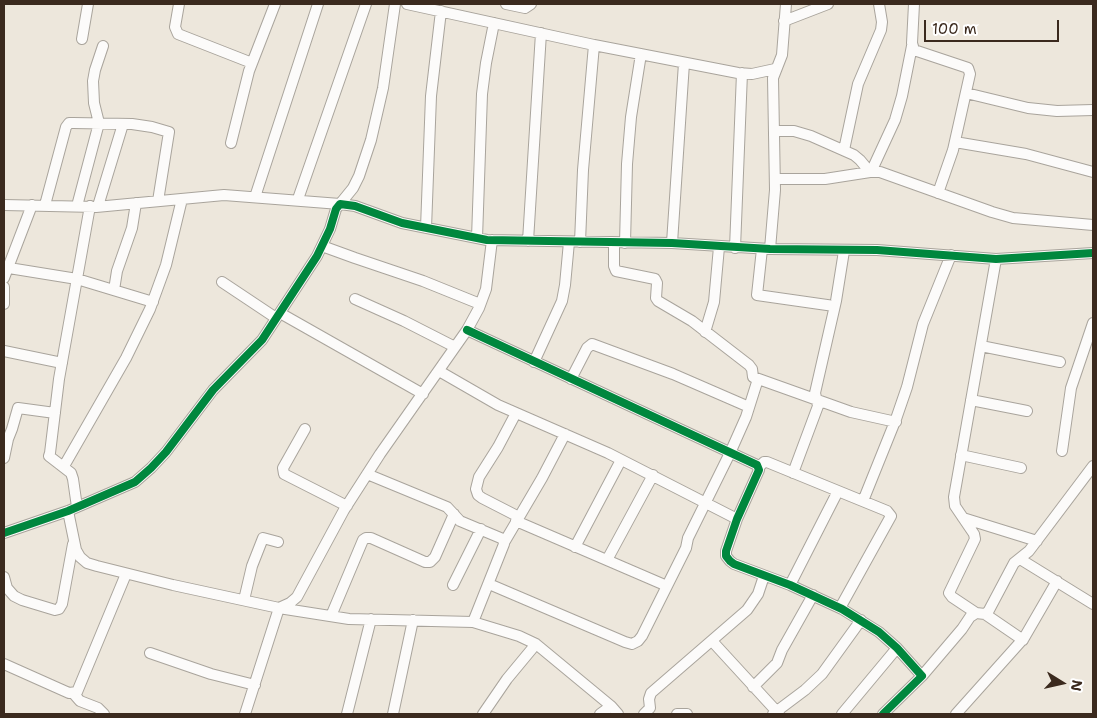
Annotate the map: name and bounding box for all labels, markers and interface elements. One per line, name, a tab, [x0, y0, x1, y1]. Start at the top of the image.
scale bar	[927, 10, 1062, 42]
text: 100 m	[932, 19, 977, 39]
north arrow	[1037, 658, 1087, 708]
text: N	[1067, 679, 1087, 693]

